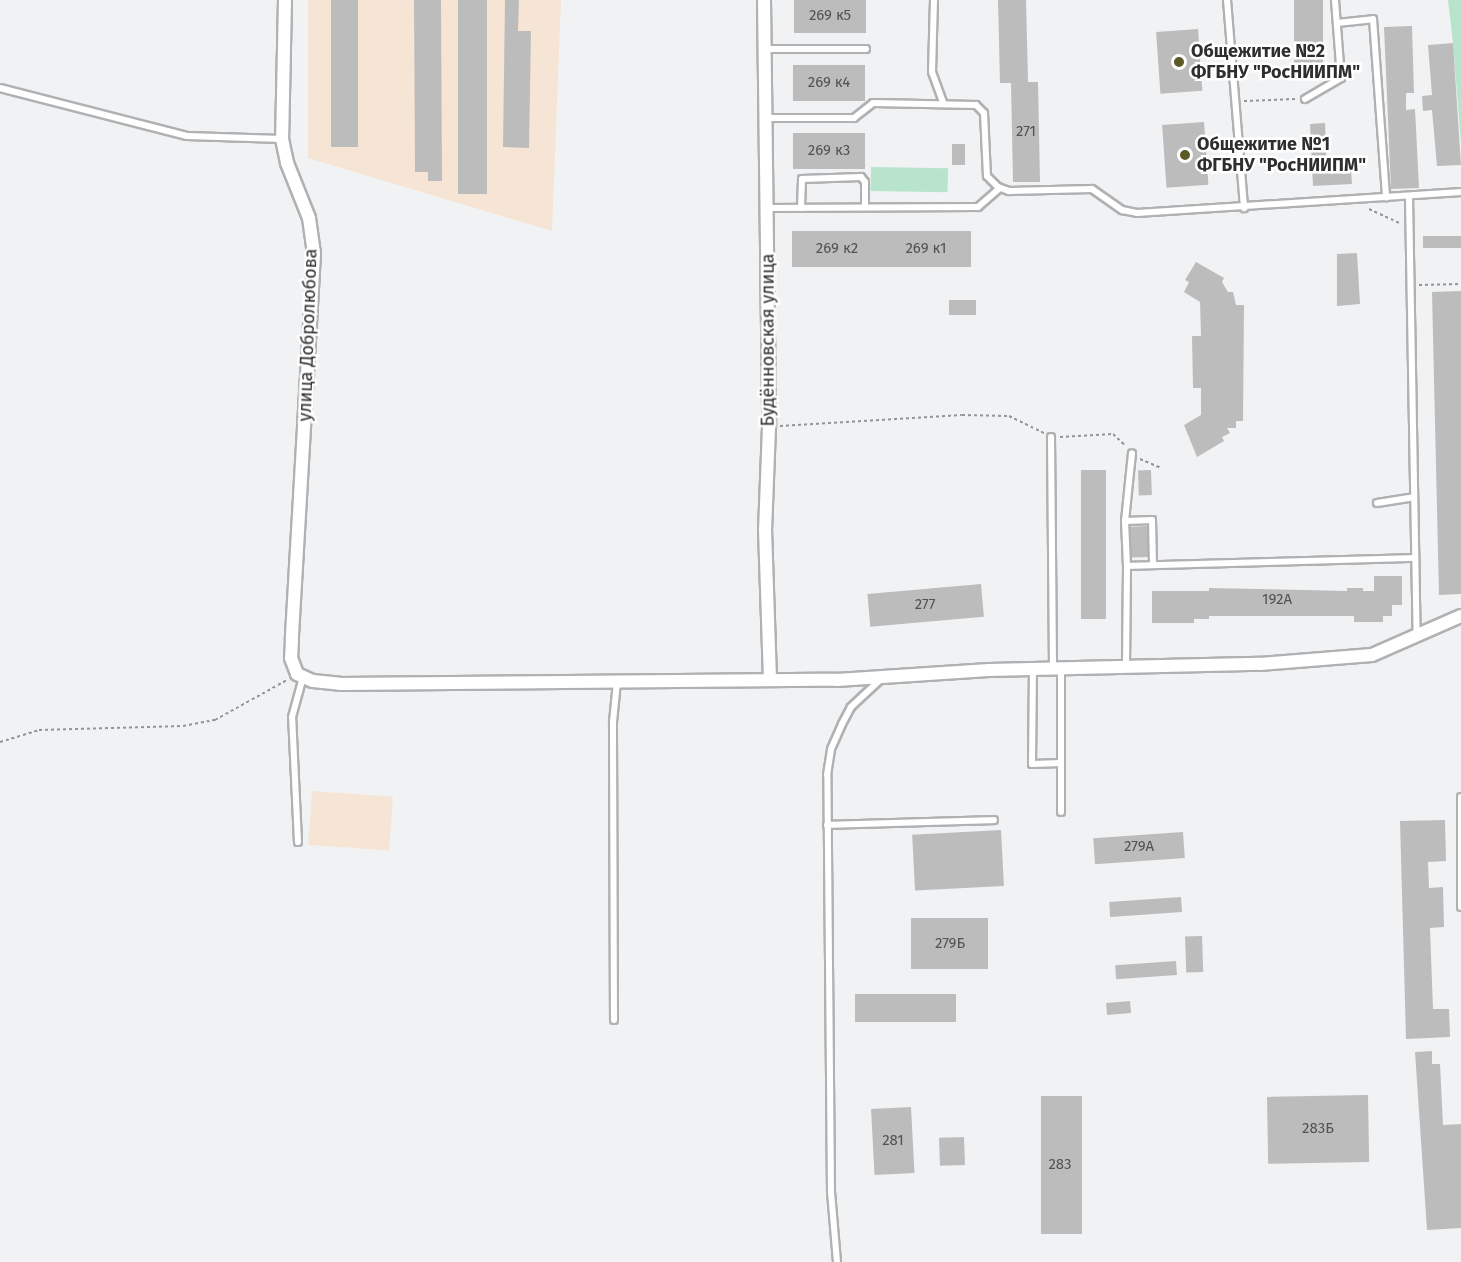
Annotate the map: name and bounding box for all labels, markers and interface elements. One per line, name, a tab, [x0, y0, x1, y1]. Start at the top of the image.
house number: 269 к5	[809, 7, 851, 25]
place label: Общежитие №2 ФГБНУ "РосНИИПМ"	[1191, 41, 1360, 84]
marker: Общежитие №2 ФГБНУ "РосНИИПМ"	[1172, 55, 1186, 69]
house number: 269 к4	[808, 74, 850, 92]
house number: 271	[1016, 123, 1036, 141]
place label: Общежитие №1 ФГБНУ "РосНИИПМ"	[1197, 134, 1366, 176]
house number: 269 к3	[808, 142, 850, 160]
marker: Общежитие №1 ФГБНУ "РосНИИПМ"	[1178, 148, 1192, 162]
house number: 269 к2	[816, 240, 858, 258]
house number: 269 к1	[905, 240, 947, 258]
street label: улица Добролюбова	[294, 248, 322, 422]
street label: Будённовская улица	[757, 253, 779, 427]
house number: 192А	[1262, 591, 1292, 609]
house number: 277	[915, 596, 935, 614]
house number: 279А	[1124, 838, 1154, 856]
house number: 279Б	[935, 935, 965, 953]
house number: 283Б	[1302, 1120, 1334, 1138]
house number: 281	[882, 1132, 904, 1150]
house number: 283	[1048, 1156, 1072, 1174]

